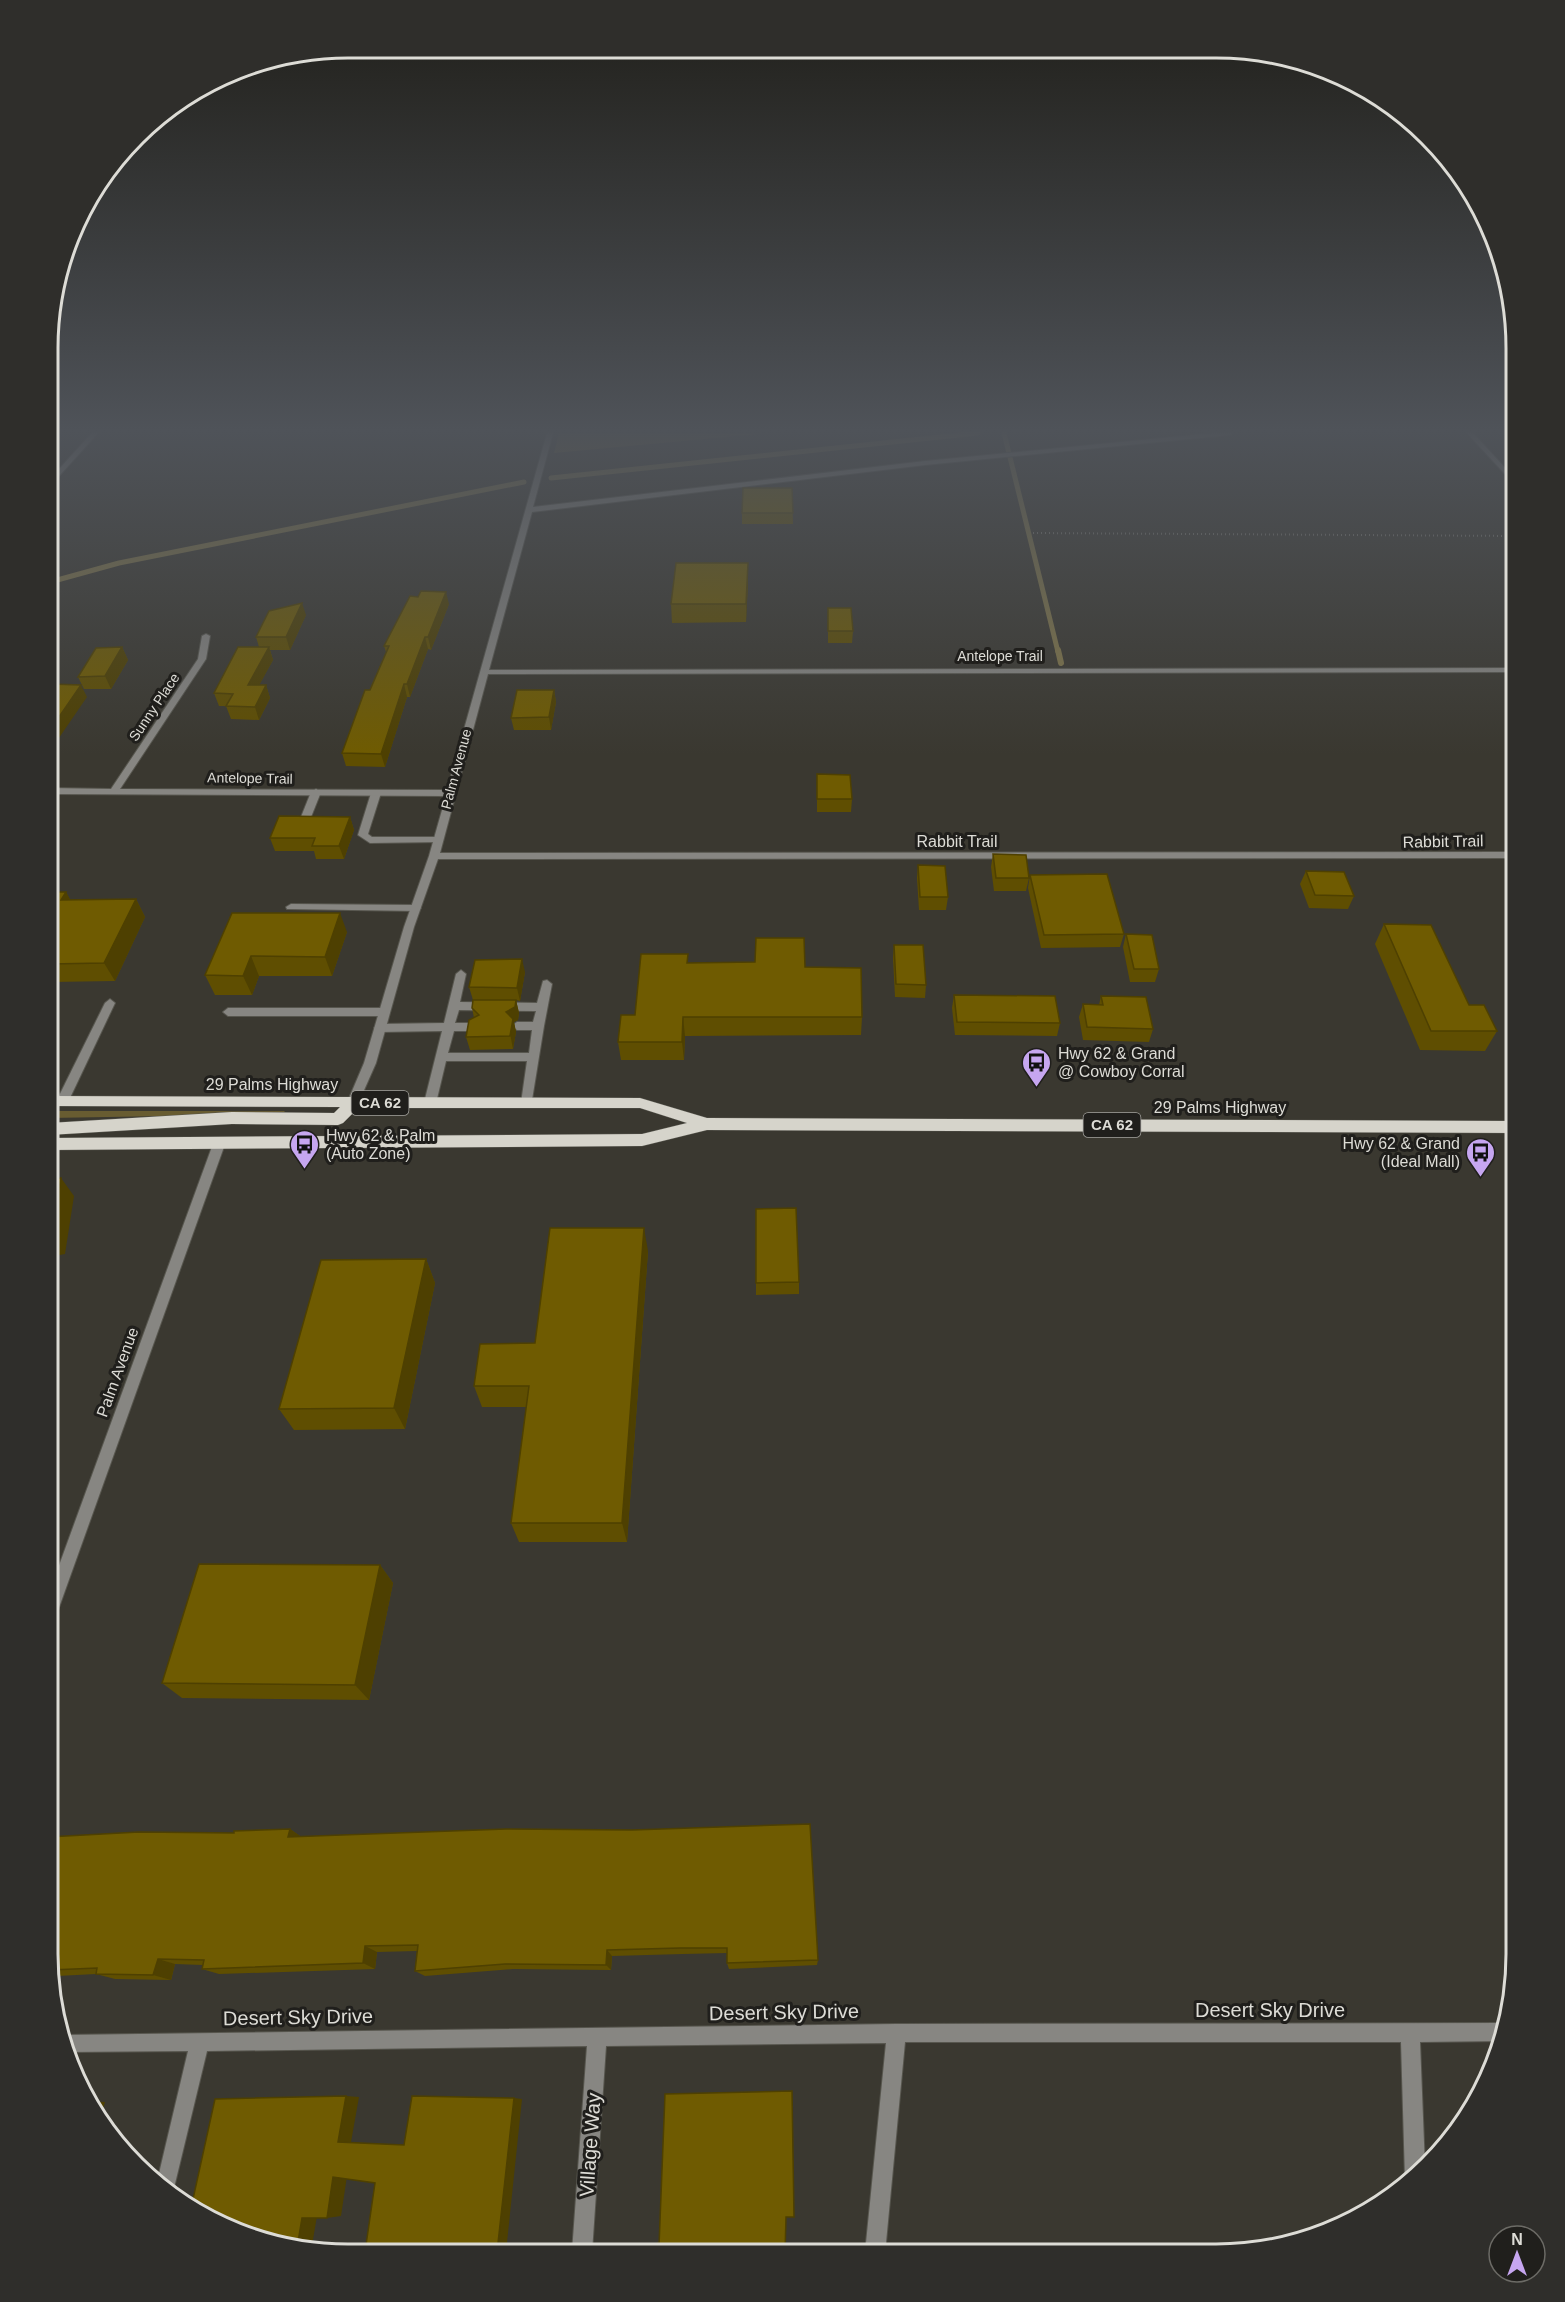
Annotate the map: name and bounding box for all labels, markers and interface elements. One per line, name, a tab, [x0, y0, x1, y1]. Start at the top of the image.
street label: Antelope Trail	[957, 648, 1043, 664]
street label: Sunny Place	[125, 670, 183, 744]
street label: Palm Avenue	[438, 727, 474, 811]
street label: Antelope Trail	[207, 769, 293, 787]
street label: Rabbit Trail	[1402, 832, 1484, 851]
street label: Rabbit Trail	[917, 833, 997, 850]
place label: Hwy 62 & Grand @ Cowboy Corral	[1058, 1045, 1185, 1080]
bus stop icon: Hwy 62 & Grand @ Cowboy Corral	[1021, 1046, 1053, 1088]
street label: 29 Palms Highway	[206, 1076, 338, 1093]
road number: CA 62	[352, 1091, 409, 1115]
street label: 29 Palms Highway	[1154, 1099, 1286, 1116]
road number: CA 62	[1084, 1113, 1140, 1137]
place label: Hwy 62 & Palm (Auto Zone)	[326, 1127, 435, 1162]
bus stop icon: Hwy 62 & Palm (Auto Zone)	[289, 1128, 321, 1170]
place label: Hwy 62 & Grand (Ideal Mall)	[1343, 1135, 1460, 1170]
bus stop icon: Hwy 62 & Grand (Ideal Mall)	[1465, 1136, 1497, 1178]
street label: Palm Avenue	[93, 1325, 142, 1419]
street label: Desert Sky Drive	[1195, 1999, 1345, 2021]
street label: Desert Sky Drive	[709, 2000, 859, 2024]
street label: Desert Sky Drive	[223, 2005, 373, 2029]
street label: Village Way	[575, 2092, 605, 2198]
north arrow	[1487, 2224, 1547, 2284]
text: N	[1511, 2231, 1523, 2248]

